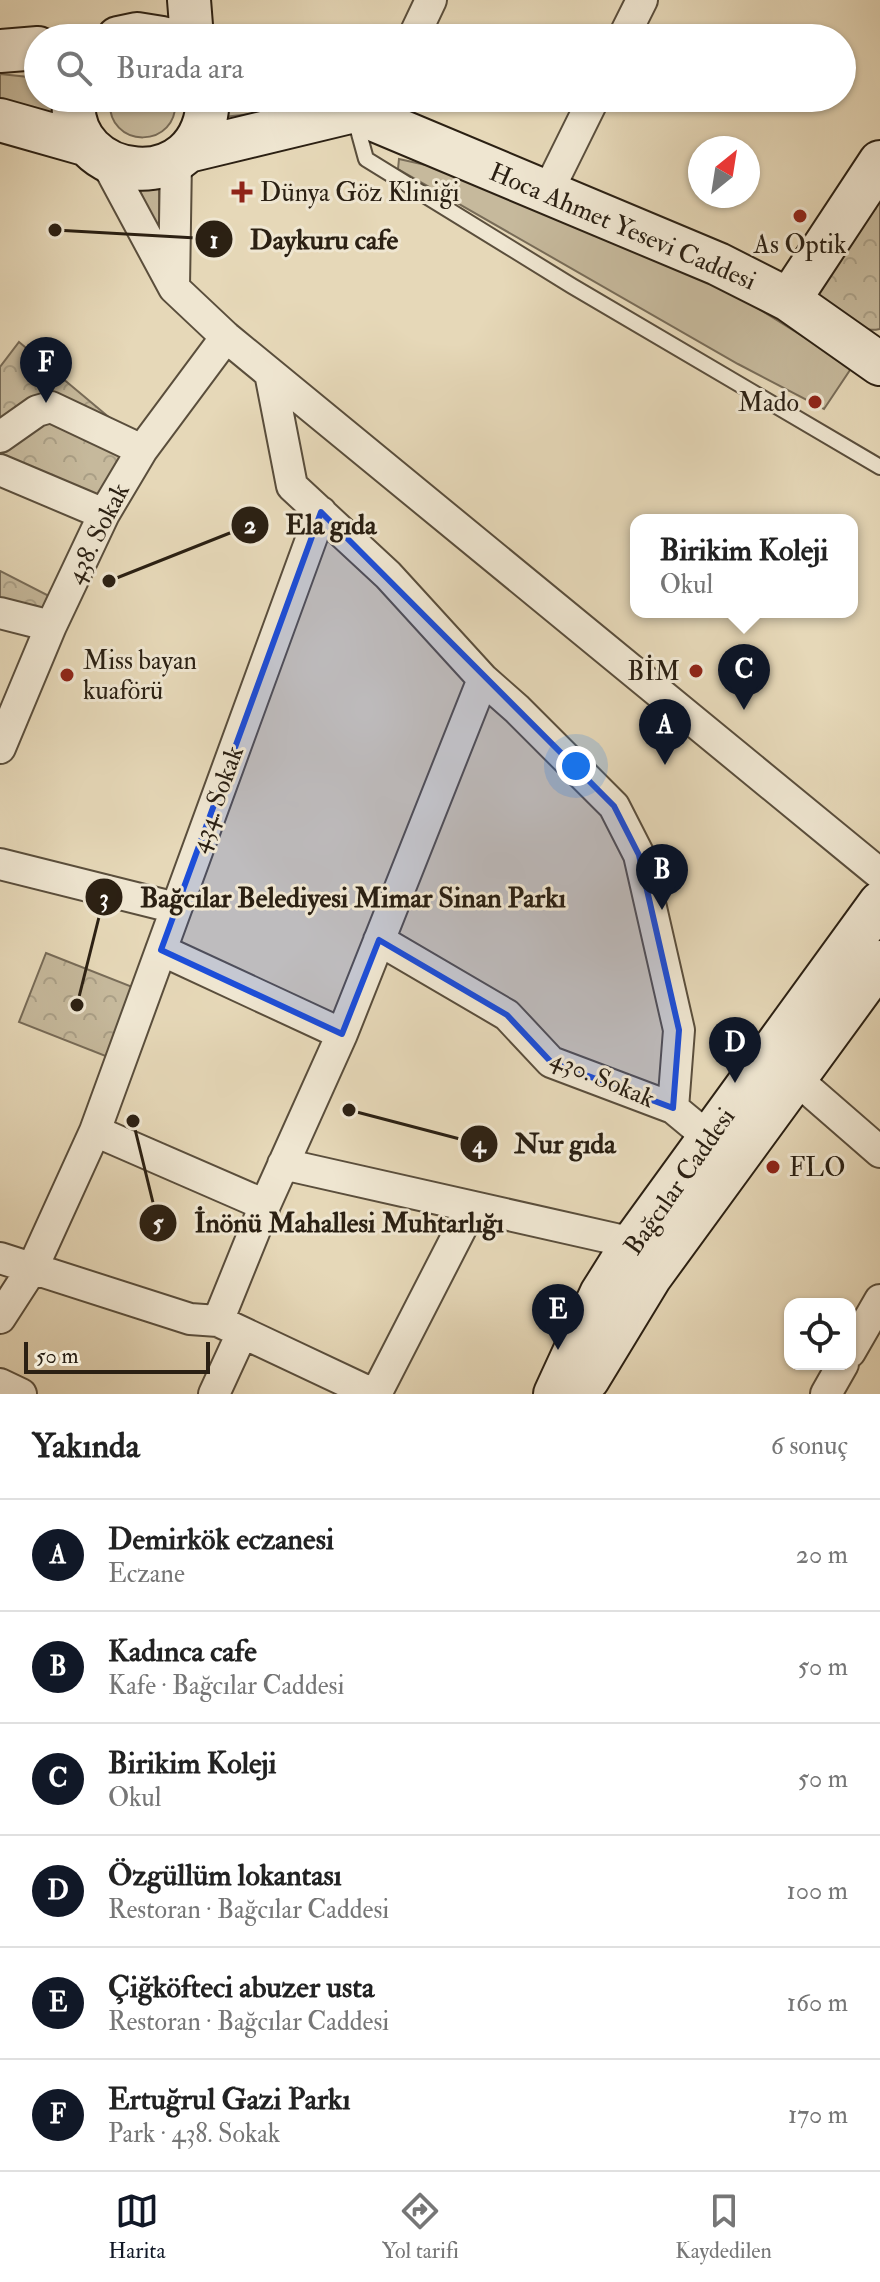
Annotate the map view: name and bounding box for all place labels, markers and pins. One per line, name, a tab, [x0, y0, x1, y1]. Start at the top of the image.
place label: Dünya Göz Kliniği	[260, 177, 460, 209]
marker: Dünya Göz Kliniği	[231, 181, 253, 203]
marker: As Optik	[791, 207, 809, 225]
callout: Daykuru cafe	[194, 213, 415, 265]
place label: As Optik	[752, 229, 847, 262]
pin: F	[20, 337, 72, 403]
place label: Mado	[738, 387, 799, 419]
marker: Mado	[806, 393, 824, 411]
callout: Ela gıda	[230, 499, 393, 551]
pin: C	[718, 644, 770, 710]
place label: Miss bayan kuaförü	[83, 645, 197, 707]
place label: BİM	[627, 654, 680, 688]
marker: BİM	[687, 662, 705, 680]
marker: Miss bayan kuaförü	[58, 666, 76, 684]
pin: A	[639, 699, 691, 765]
pin: B	[636, 844, 688, 910]
callout: Bağcılar Belediyesi Mimar Sinan Parkı	[84, 871, 582, 923]
pin: D	[709, 1017, 761, 1083]
callout: Nur gıda	[459, 1118, 632, 1170]
place label: FLO	[789, 1152, 845, 1184]
marker: FLO	[764, 1158, 782, 1176]
callout: İnönü Mahallesi Muhtarlığı	[138, 1197, 519, 1249]
pin: E	[532, 1284, 584, 1350]

